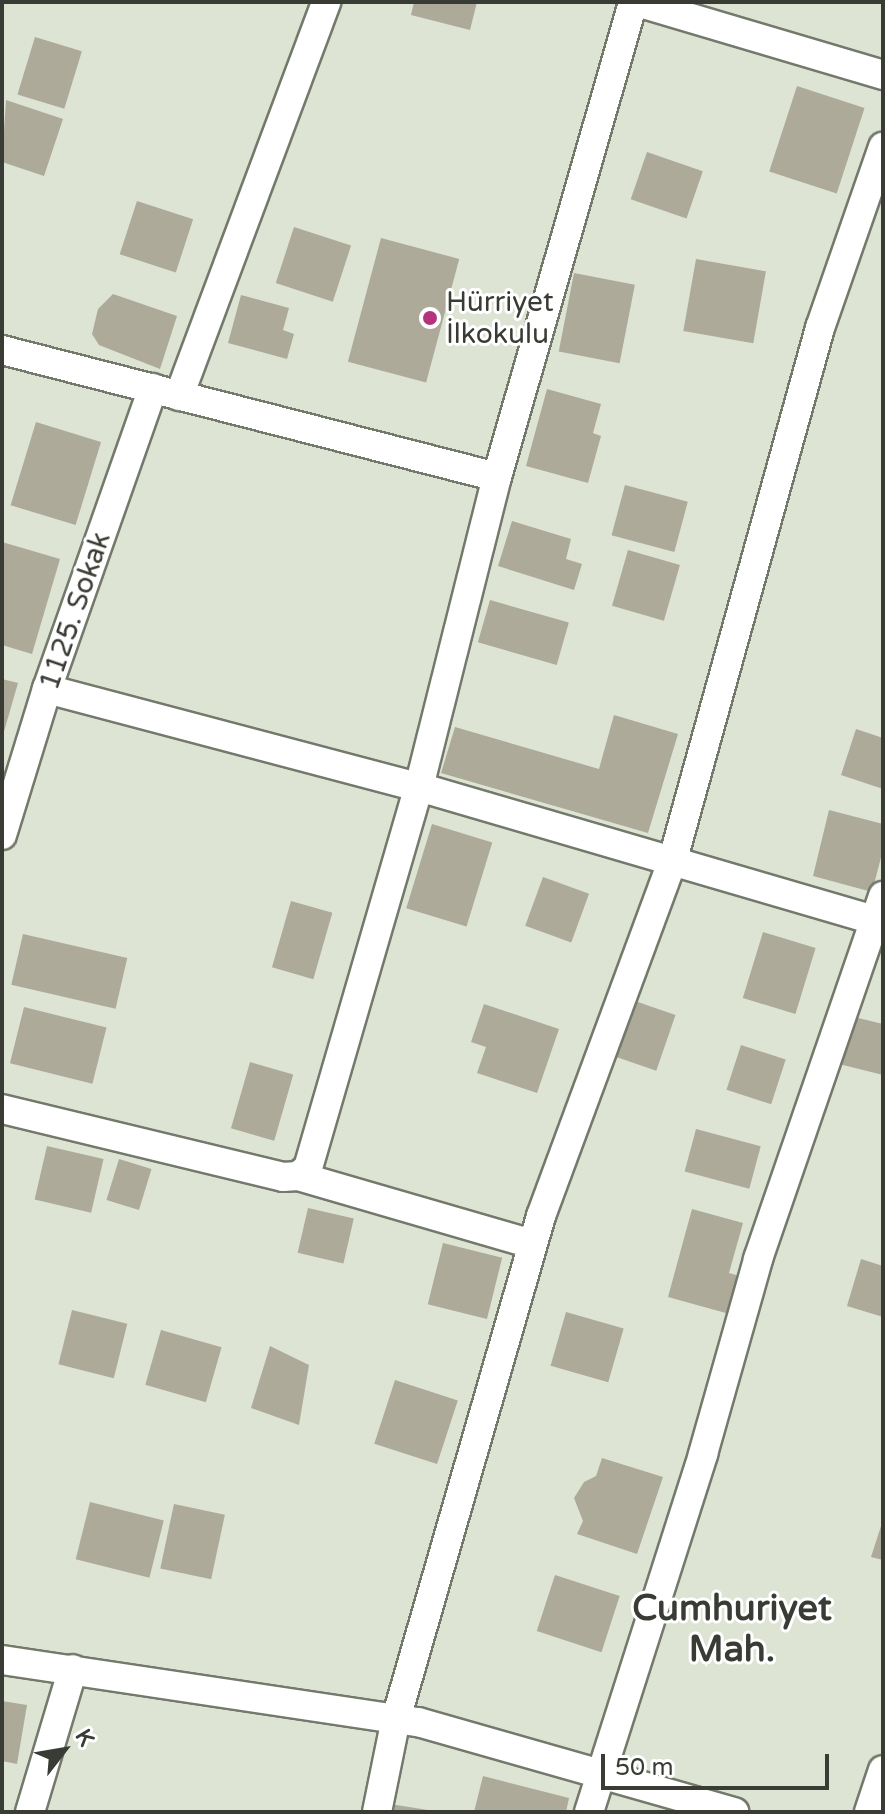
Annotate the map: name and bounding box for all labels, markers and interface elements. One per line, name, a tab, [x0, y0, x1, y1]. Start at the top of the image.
place label: Hürriyet İlkokulu	[446, 285, 554, 351]
marker: Hürriyet İlkokulu	[421, 309, 439, 327]
street label: 1125. Sokak	[32, 528, 118, 694]
district label: Cumhuriyet Mah.	[632, 1586, 832, 1671]
north arrow	[24, 1710, 104, 1790]
text: K	[70, 1725, 100, 1751]
scale bar	[605, 1738, 833, 1788]
text: 50 m	[615, 1753, 673, 1782]

